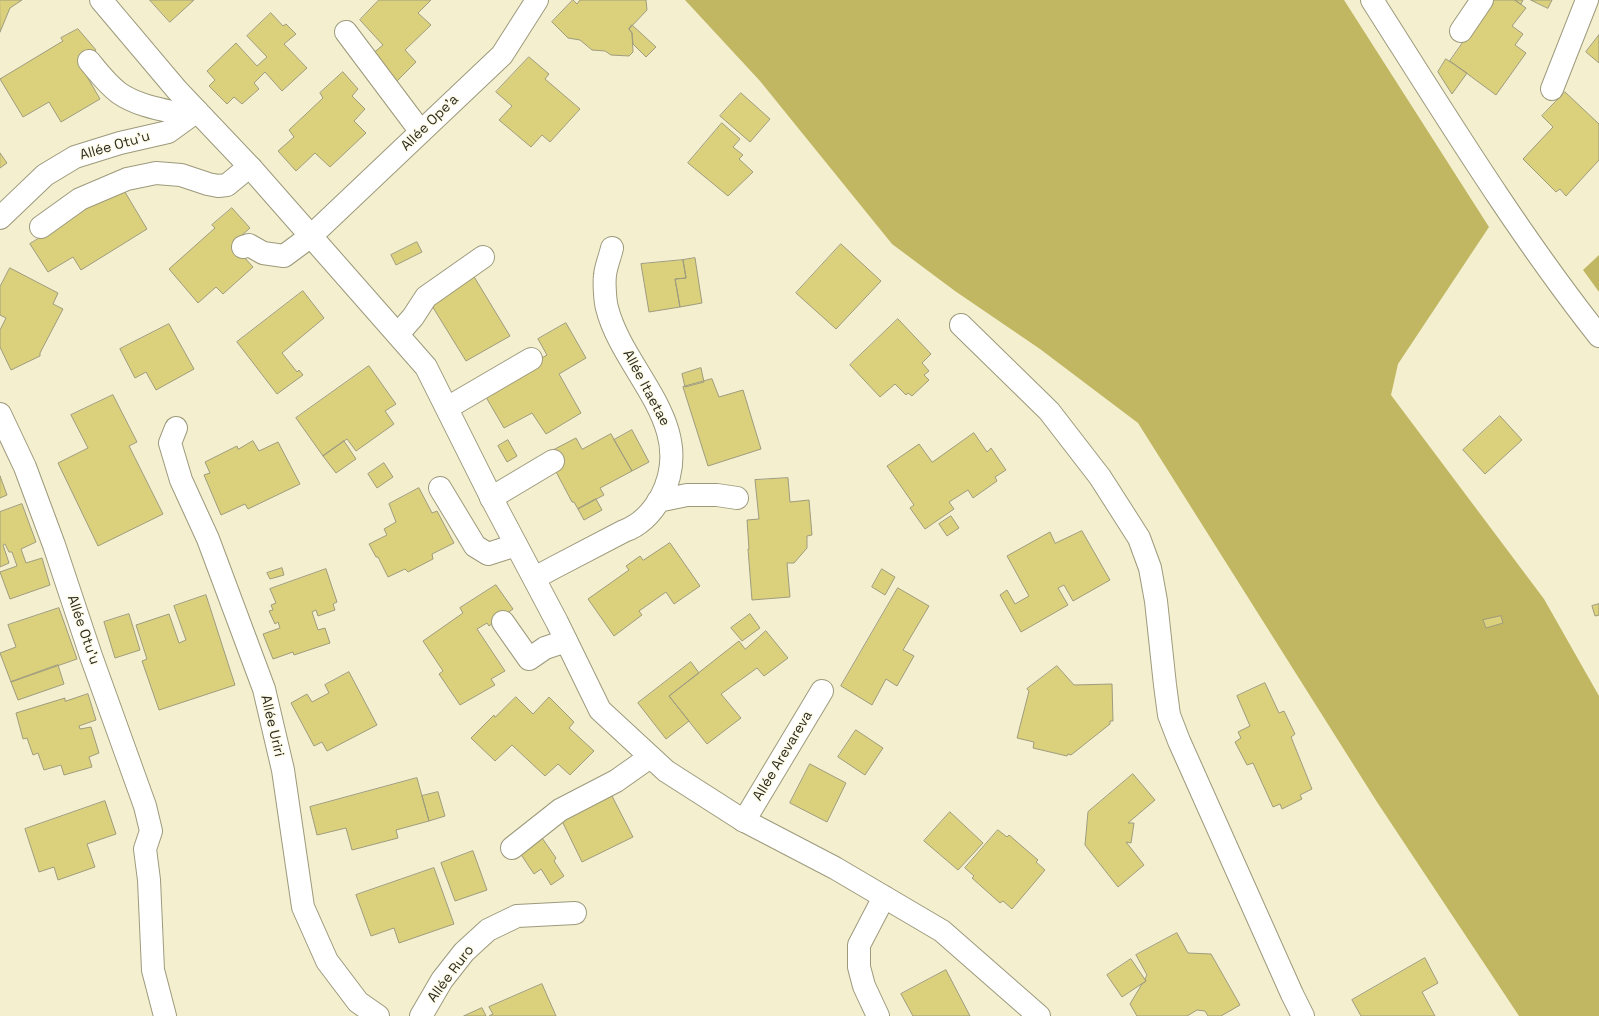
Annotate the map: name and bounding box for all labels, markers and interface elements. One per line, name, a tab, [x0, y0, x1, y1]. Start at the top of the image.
street label: Allée Ope'a	[398, 91, 462, 155]
street label: Allée Otu'u	[78, 128, 152, 164]
street label: Allée Itaetae	[619, 347, 673, 429]
street label: Allée Otu'u	[63, 593, 103, 667]
street label: Allée Uriri	[257, 694, 287, 758]
street label: Allée Arevareva	[750, 708, 816, 804]
street label: Allée Ruro	[424, 942, 478, 1006]

